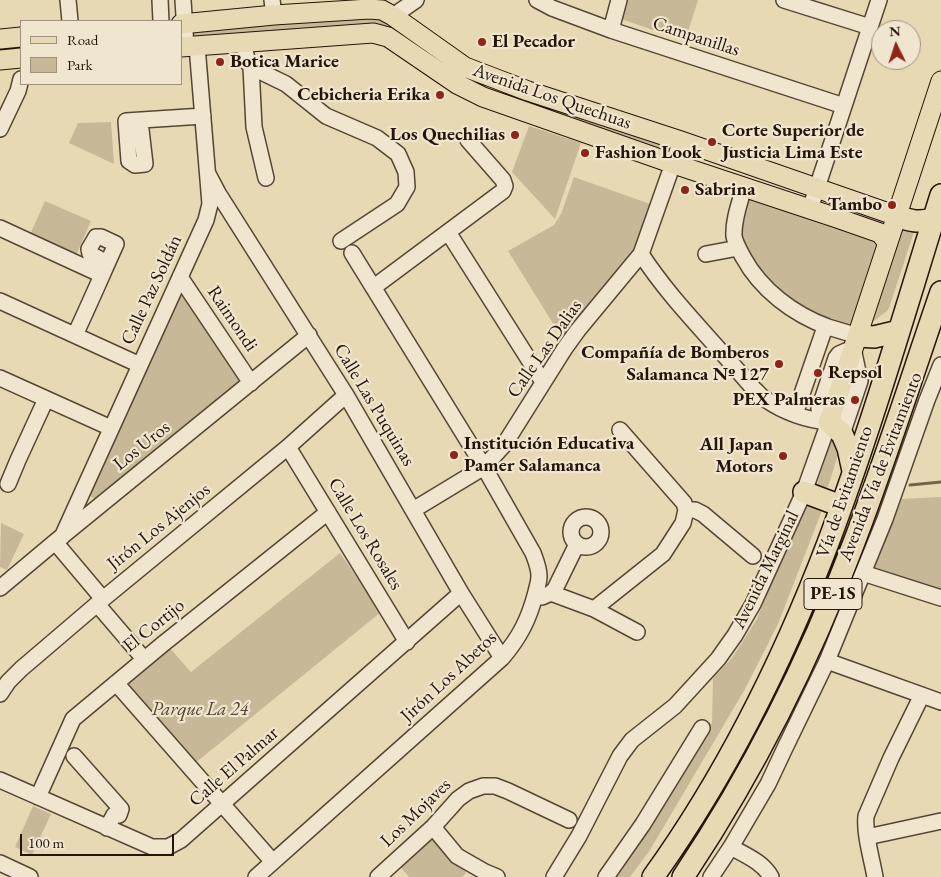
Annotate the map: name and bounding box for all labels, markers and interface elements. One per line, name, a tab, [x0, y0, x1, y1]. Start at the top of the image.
street label: Campanillas	[649, 12, 743, 62]
legend	[20, 20, 182, 85]
north arrow	[871, 20, 921, 70]
text: N	[889, 22, 901, 40]
text: Road	[67, 30, 98, 49]
place label: El Pecador	[492, 31, 575, 53]
marker: El Pecador	[476, 36, 488, 48]
place label: Botica Marice	[230, 51, 339, 73]
text: Park	[67, 55, 93, 74]
marker: Botica Marice	[214, 56, 226, 68]
street label: Avenida Los Quechuas	[470, 59, 634, 135]
place label: Cebicheria Erika	[297, 84, 430, 106]
marker: Cebicheria Erika	[434, 89, 446, 101]
place label: Corte Superior de Justicia Lima Este	[722, 120, 864, 164]
place label: Los Quechilias	[390, 124, 505, 146]
marker: Los Quechilias	[509, 129, 521, 141]
marker: Corte Superior de Justicia Lima Este	[706, 136, 718, 148]
place label: Fashion Look	[595, 142, 702, 164]
marker: Fashion Look	[579, 147, 591, 159]
place label: Sabrina	[695, 179, 756, 201]
marker: Sabrina	[679, 184, 691, 196]
place label: Tambo	[828, 194, 882, 216]
marker: Tambo	[886, 199, 898, 211]
street label: Calle Paz Soldán	[117, 231, 187, 349]
street label: Raimondi	[202, 282, 262, 356]
street label: Calle Las Dalias	[503, 295, 587, 403]
street label: Calle Las Puquinas	[328, 340, 420, 470]
place label: Compañía de Bomberos Salamanca Nº 127	[581, 342, 769, 386]
marker: Compañía de Bomberos Salamanca Nº 127	[773, 358, 785, 370]
place label: Repsol	[828, 362, 882, 384]
marker: Repsol	[812, 367, 824, 379]
street label: Avenida Vía de Evitamiento	[834, 369, 928, 565]
place label: PEX Palmeras	[733, 389, 845, 411]
marker: PEX Palmeras	[849, 394, 861, 406]
street label: Los Uros	[109, 416, 175, 476]
street label: Vía de Evitamiento	[812, 423, 878, 561]
place label: Institución Educativa Pamer Salamanca	[464, 433, 634, 477]
place label: All Japan Motors	[699, 434, 773, 478]
marker: Institución Educativa Pamer Salamanca	[448, 449, 460, 461]
marker: All Japan Motors	[777, 450, 789, 462]
street label: Calle Los Rosales	[323, 474, 407, 594]
street label: Jirón Los Ajenjos	[103, 479, 215, 575]
street label: Avenida Marginal	[728, 507, 804, 633]
road number: PE-1S	[804, 578, 862, 610]
street label: El Cortijo	[119, 594, 189, 658]
street label: Jirón Los Abetos	[396, 627, 502, 727]
park label: Parque La 24	[151, 699, 249, 721]
street label: Calle El Palmar	[185, 722, 283, 812]
street label: Los Mojaves	[376, 774, 456, 852]
scale bar	[22, 824, 176, 856]
text: 100 m	[28, 833, 64, 852]

